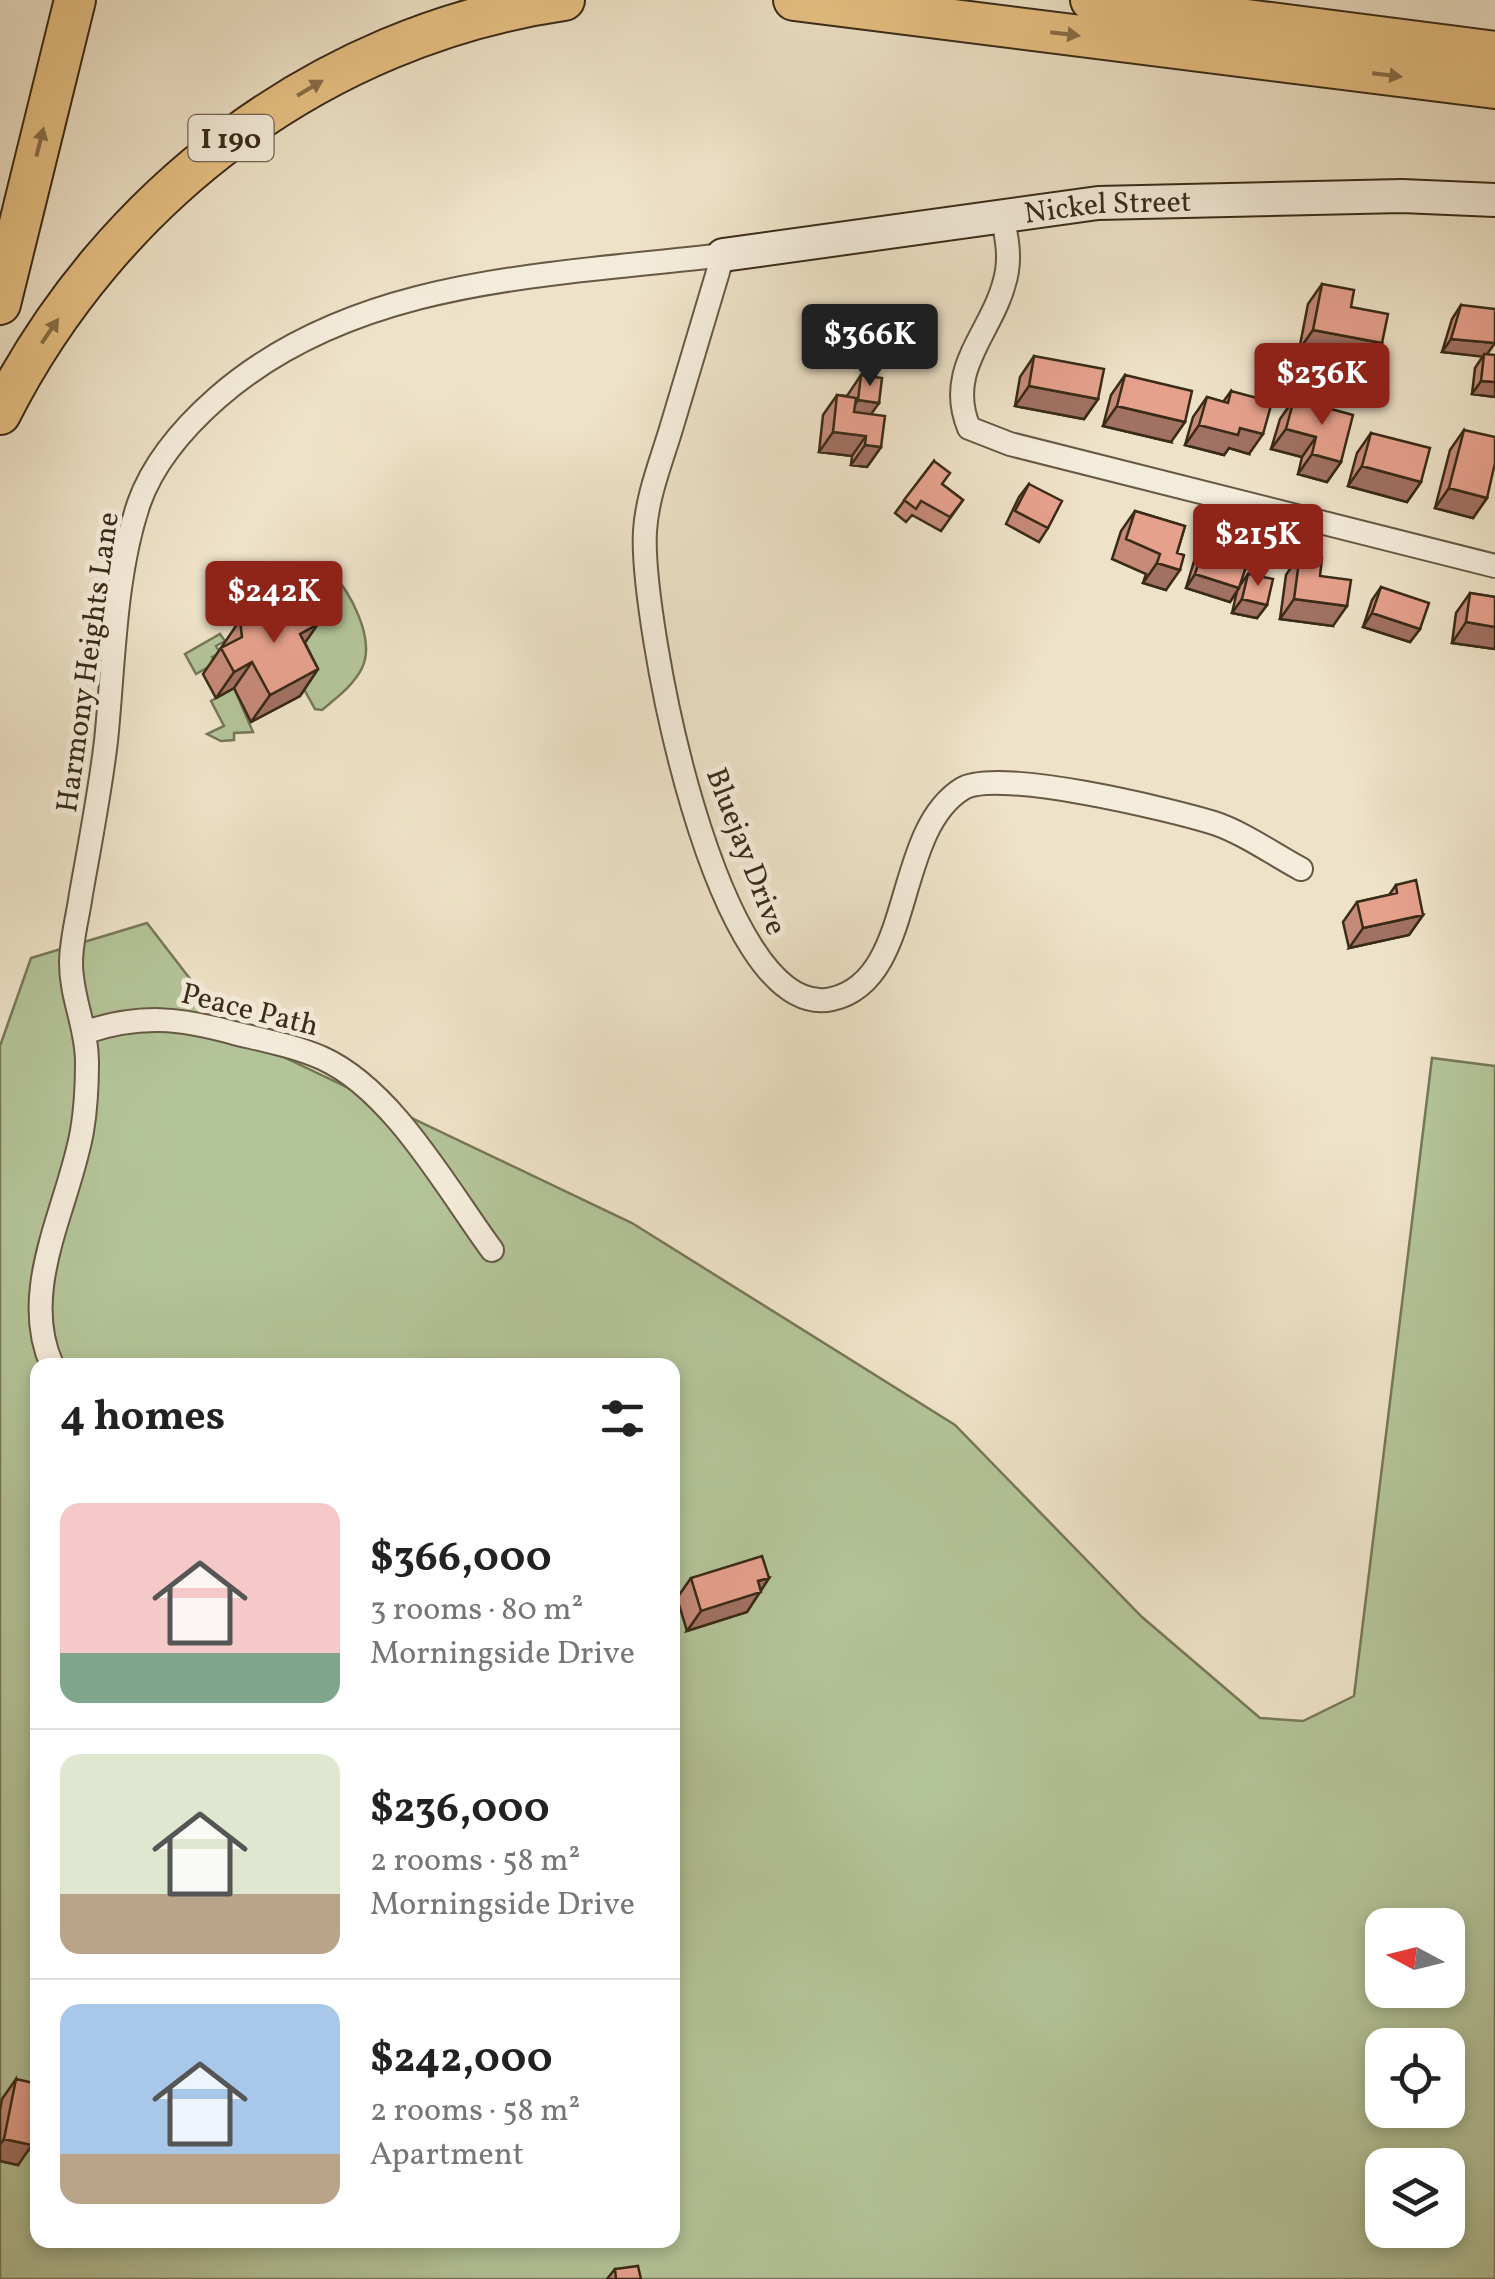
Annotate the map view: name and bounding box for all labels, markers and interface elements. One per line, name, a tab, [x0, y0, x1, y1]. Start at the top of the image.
one-way arrow	[1049, 26, 1081, 42]
one-way arrow	[1372, 67, 1403, 83]
one-way arrow	[296, 80, 325, 97]
road number: I 190	[188, 115, 274, 161]
one-way arrow	[33, 126, 48, 157]
street label: Nickel Street	[1022, 182, 1192, 236]
pin: $366K	[800, 304, 940, 389]
text: $366K	[824, 314, 916, 358]
one-way arrow	[40, 317, 58, 344]
pin: $236K	[1252, 343, 1392, 428]
text: $236K	[1276, 353, 1368, 397]
pin: $215K	[1188, 504, 1328, 589]
street label: Harmony Heights Lane	[47, 509, 131, 815]
text: $215K	[1215, 514, 1301, 558]
pin: $242K	[204, 561, 344, 646]
text: $242K	[227, 571, 321, 615]
street label: Bluejay Drive	[694, 762, 796, 941]
street label: Peace Path	[177, 974, 322, 1048]
text: 4 homes	[60, 1389, 225, 1448]
icon: filters	[595, 1391, 650, 1446]
text: $366,000	[370, 1530, 552, 1589]
icon: home	[140, 1543, 260, 1663]
text: 3 rooms · 80 m²	[370, 1589, 583, 1633]
text: Morningside Drive	[370, 1633, 635, 1677]
text: $236,000	[370, 1781, 550, 1840]
icon: home	[140, 1794, 260, 1914]
text: 2 rooms · 58 m²	[370, 1840, 580, 1884]
text: Morningside Drive	[370, 1884, 635, 1928]
north arrow	[1365, 1908, 1465, 2008]
map controls	[1365, 1908, 1465, 2248]
button: locate	[1365, 2028, 1465, 2128]
text: $242,000	[370, 2031, 553, 2090]
icon: home	[140, 2044, 260, 2164]
text: 2 rooms · 58 m²	[370, 2090, 580, 2134]
text: Apartment	[370, 2134, 524, 2178]
button: layers	[1365, 2148, 1465, 2248]

